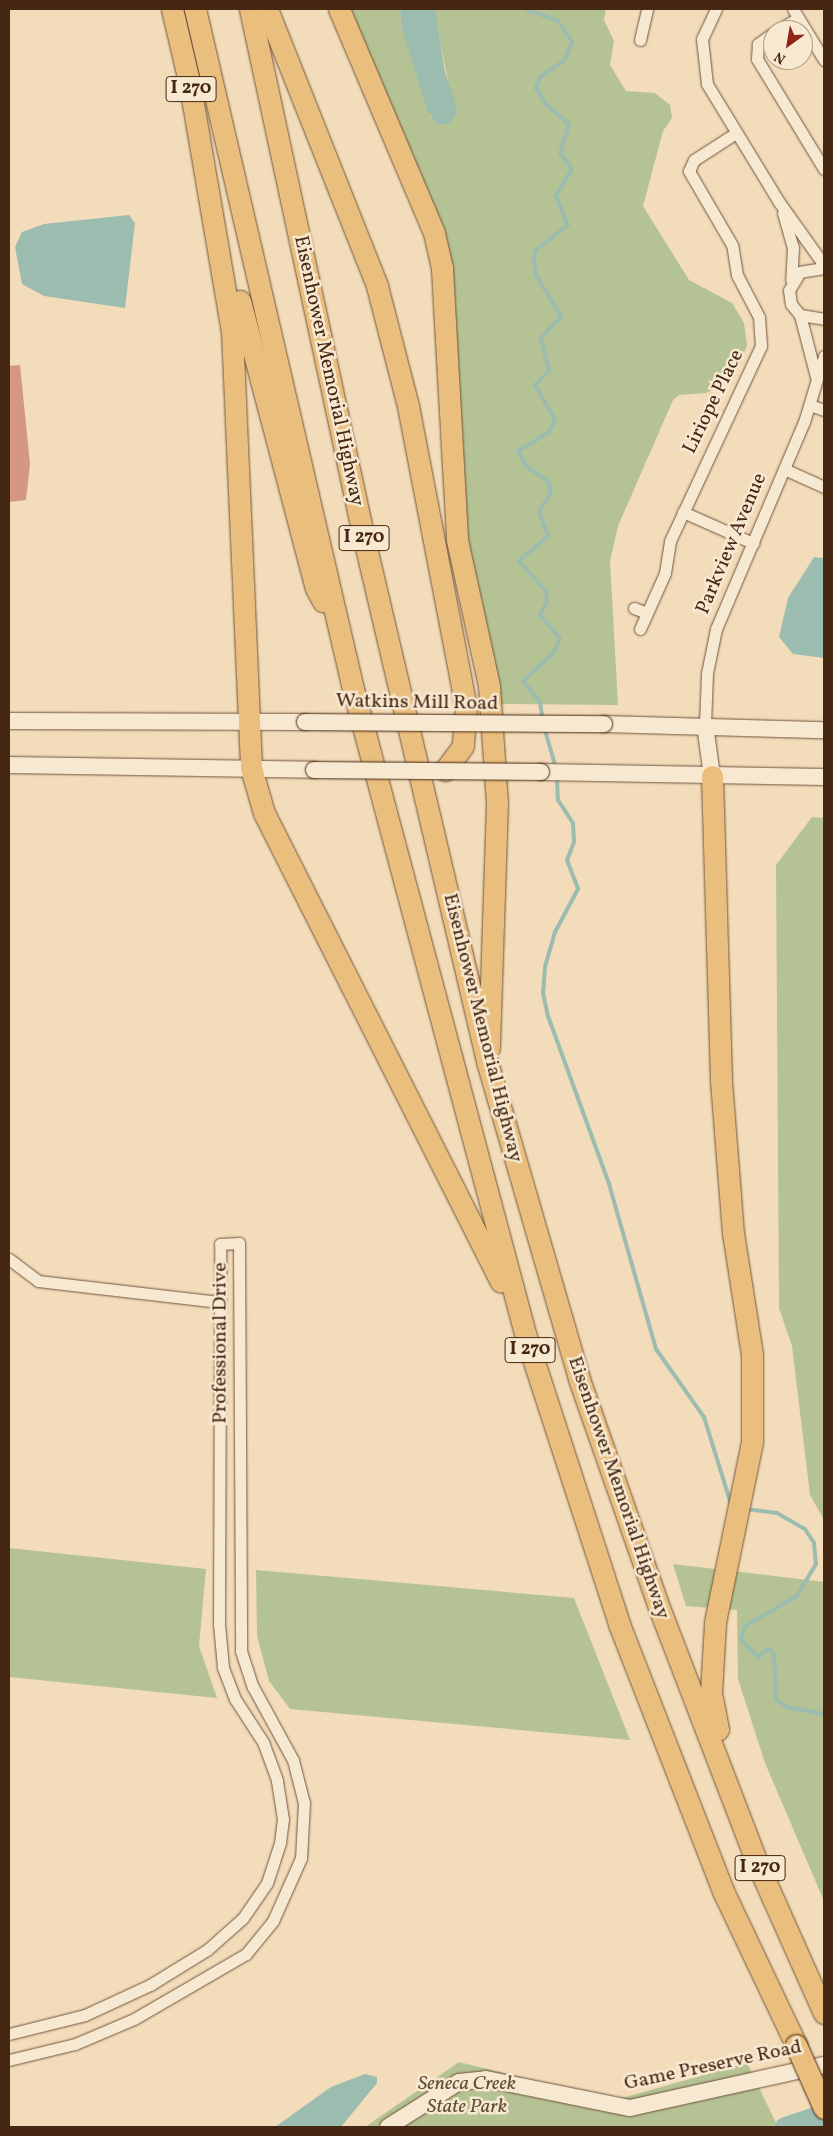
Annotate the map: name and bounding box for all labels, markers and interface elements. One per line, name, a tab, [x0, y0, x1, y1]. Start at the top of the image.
north arrow	[763, 20, 813, 70]
text: N	[771, 47, 790, 68]
road number: I 270	[165, 72, 217, 106]
street label: Eisenhower Memorial Highway	[288, 234, 368, 508]
street label: Liriope Place	[678, 346, 750, 458]
street label: Parkview Avenue	[691, 470, 773, 618]
road number: I 270	[338, 522, 390, 554]
street label: Watkins Mill Road	[336, 690, 498, 716]
street label: Eisenhower Memorial Highway	[437, 891, 527, 1165]
street label: Professional Drive	[209, 1262, 233, 1424]
road number: I 270	[504, 1334, 556, 1366]
street label: Eisenhower Memorial Highway	[562, 1354, 674, 1622]
road number: I 270	[734, 1852, 786, 1885]
street label: Game Preserve Road	[622, 2035, 804, 2097]
park label: Seneca Creek State Park	[418, 2073, 516, 2120]

